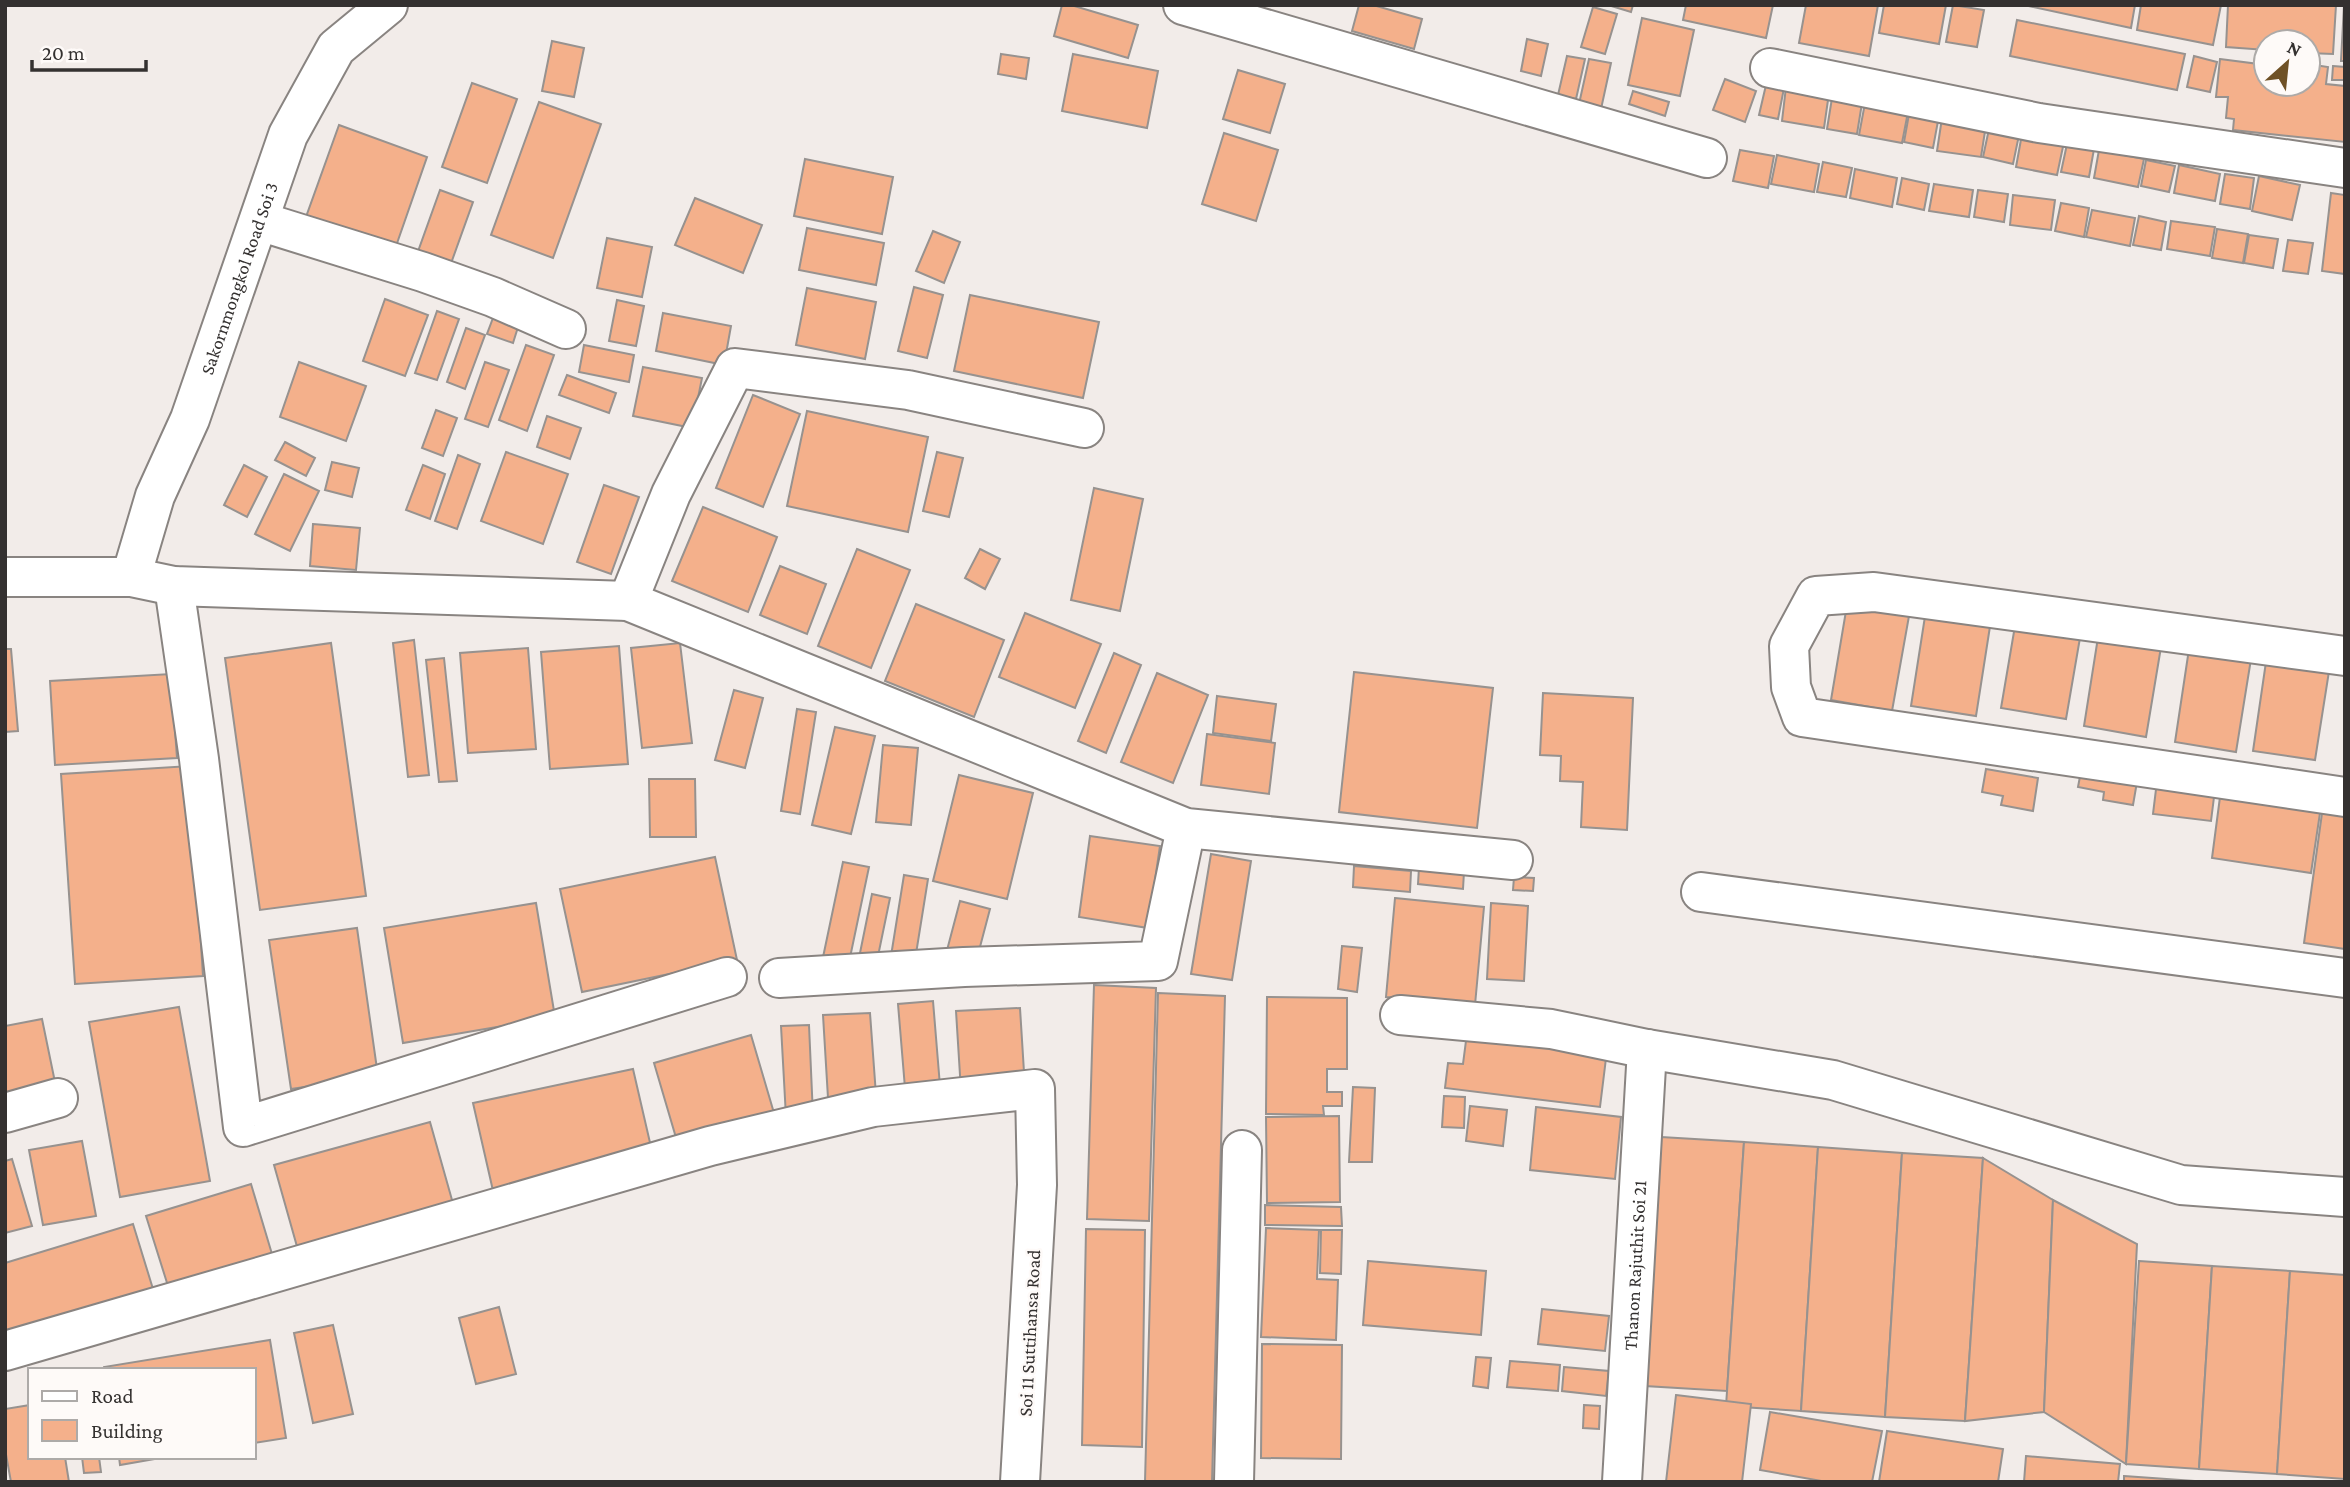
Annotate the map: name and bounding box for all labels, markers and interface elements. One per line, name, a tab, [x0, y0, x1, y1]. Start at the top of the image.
scale bar	[32, 28, 145, 72]
north arrow	[2252, 28, 2322, 98]
text: N	[2284, 36, 2305, 61]
text: 20 m	[42, 41, 85, 65]
street label: Sakornmongkol Road Soi 3	[196, 179, 282, 377]
street label: Thanon Rajuthit Soi 21	[1620, 1180, 1650, 1351]
street label: Soi 11 Suttihansa Road	[1015, 1249, 1044, 1417]
legend	[28, 1368, 256, 1459]
text: Road	[91, 1384, 134, 1408]
text: Building	[91, 1419, 163, 1443]

